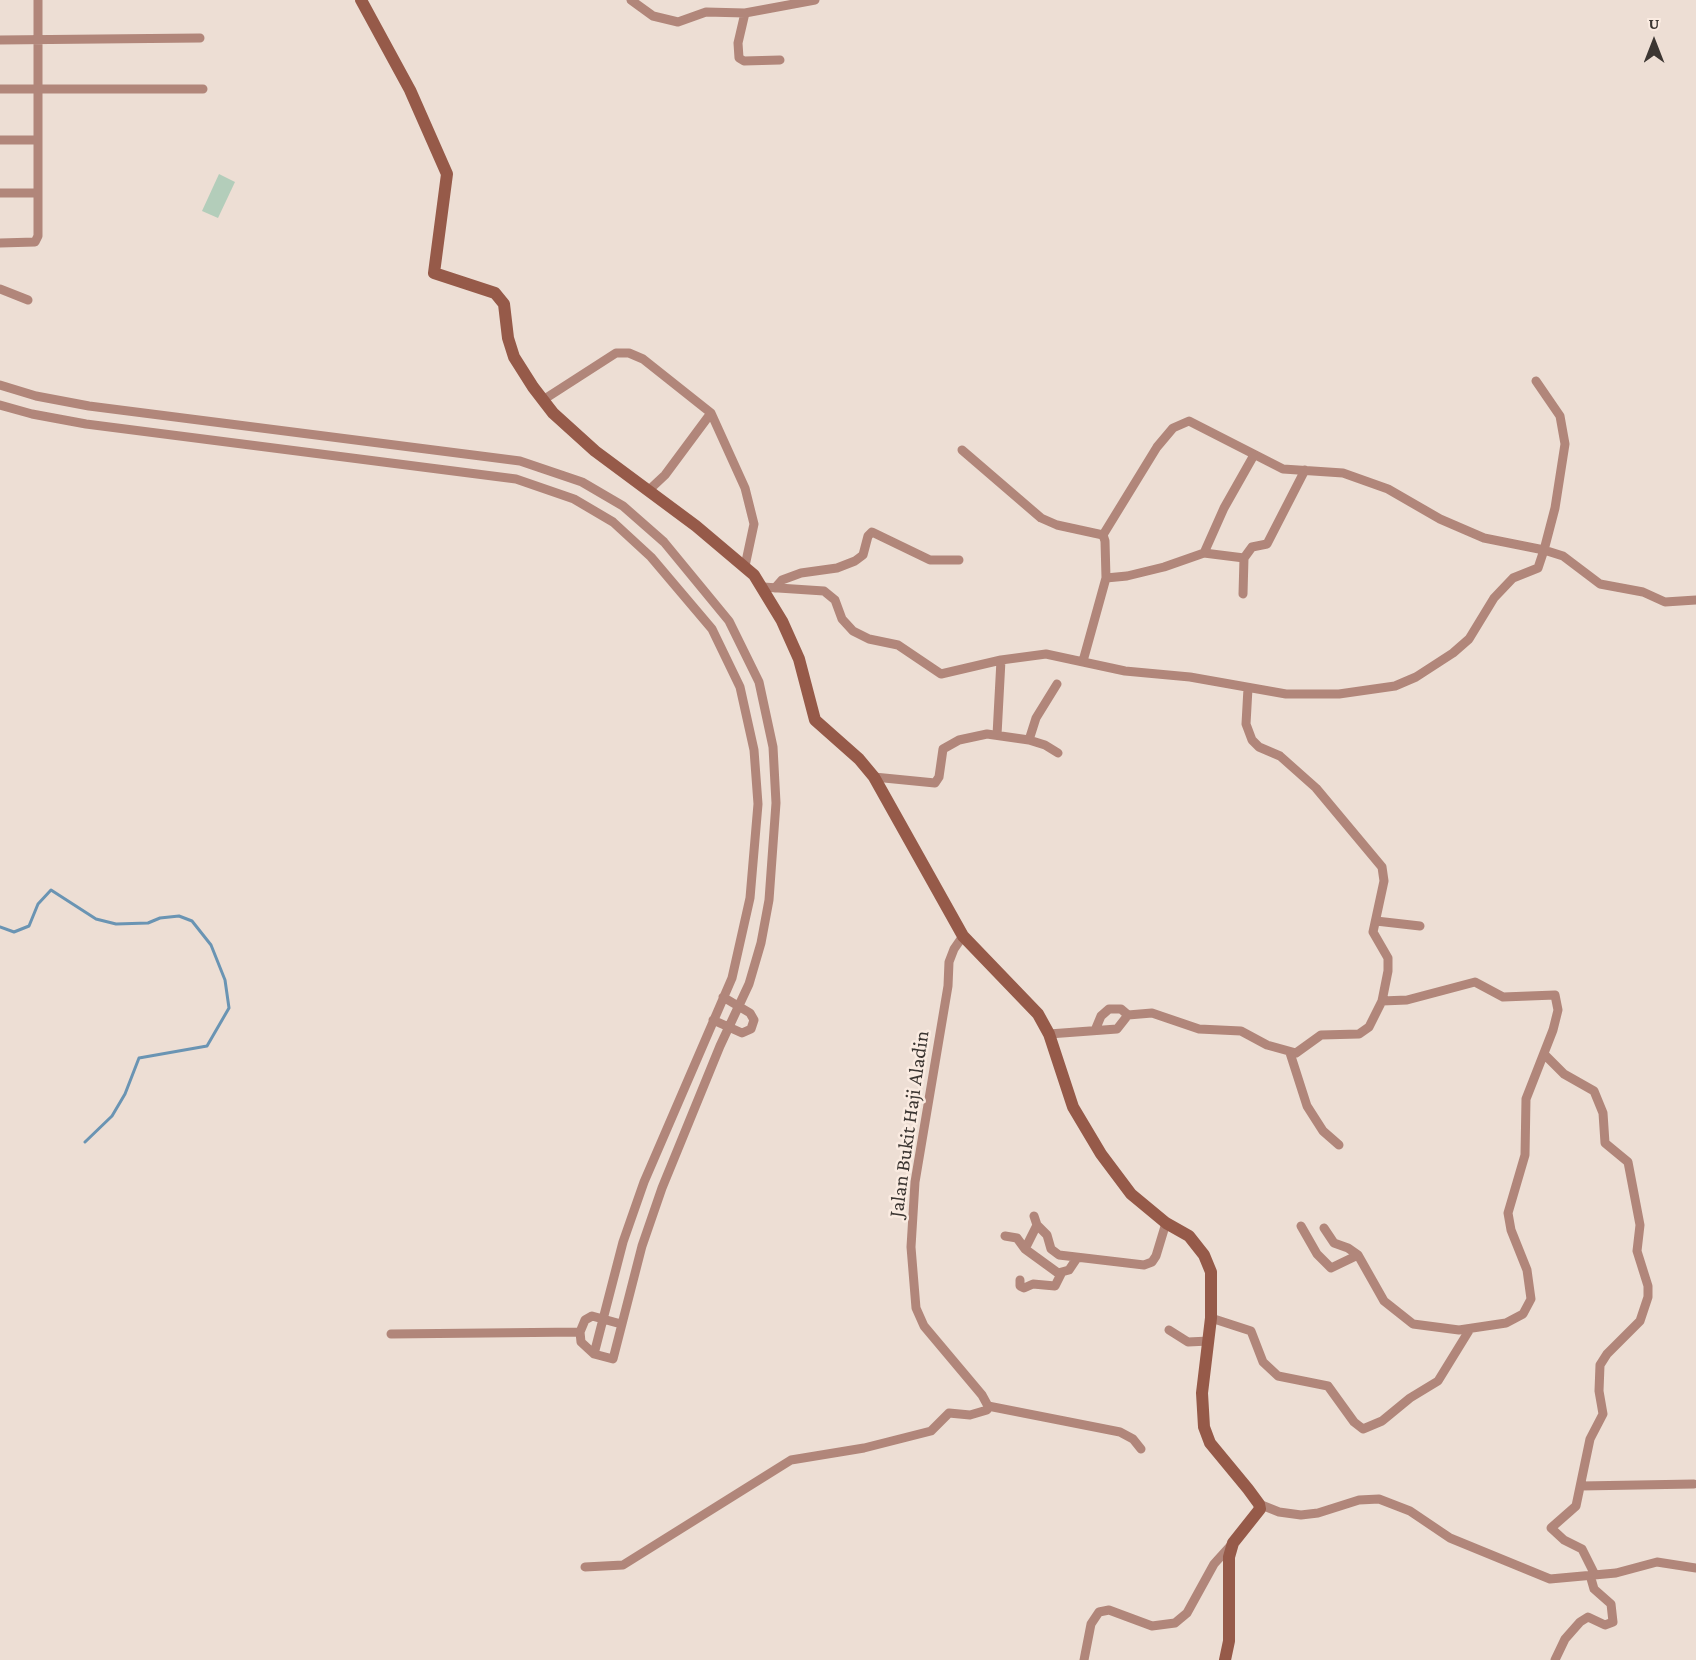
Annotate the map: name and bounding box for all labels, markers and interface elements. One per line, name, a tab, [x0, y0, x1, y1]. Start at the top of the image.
north arrow	[1624, 12, 1684, 72]
text: U	[1649, 15, 1659, 32]
street label: Jalan Bukit Haji Aladin	[883, 1029, 935, 1219]

